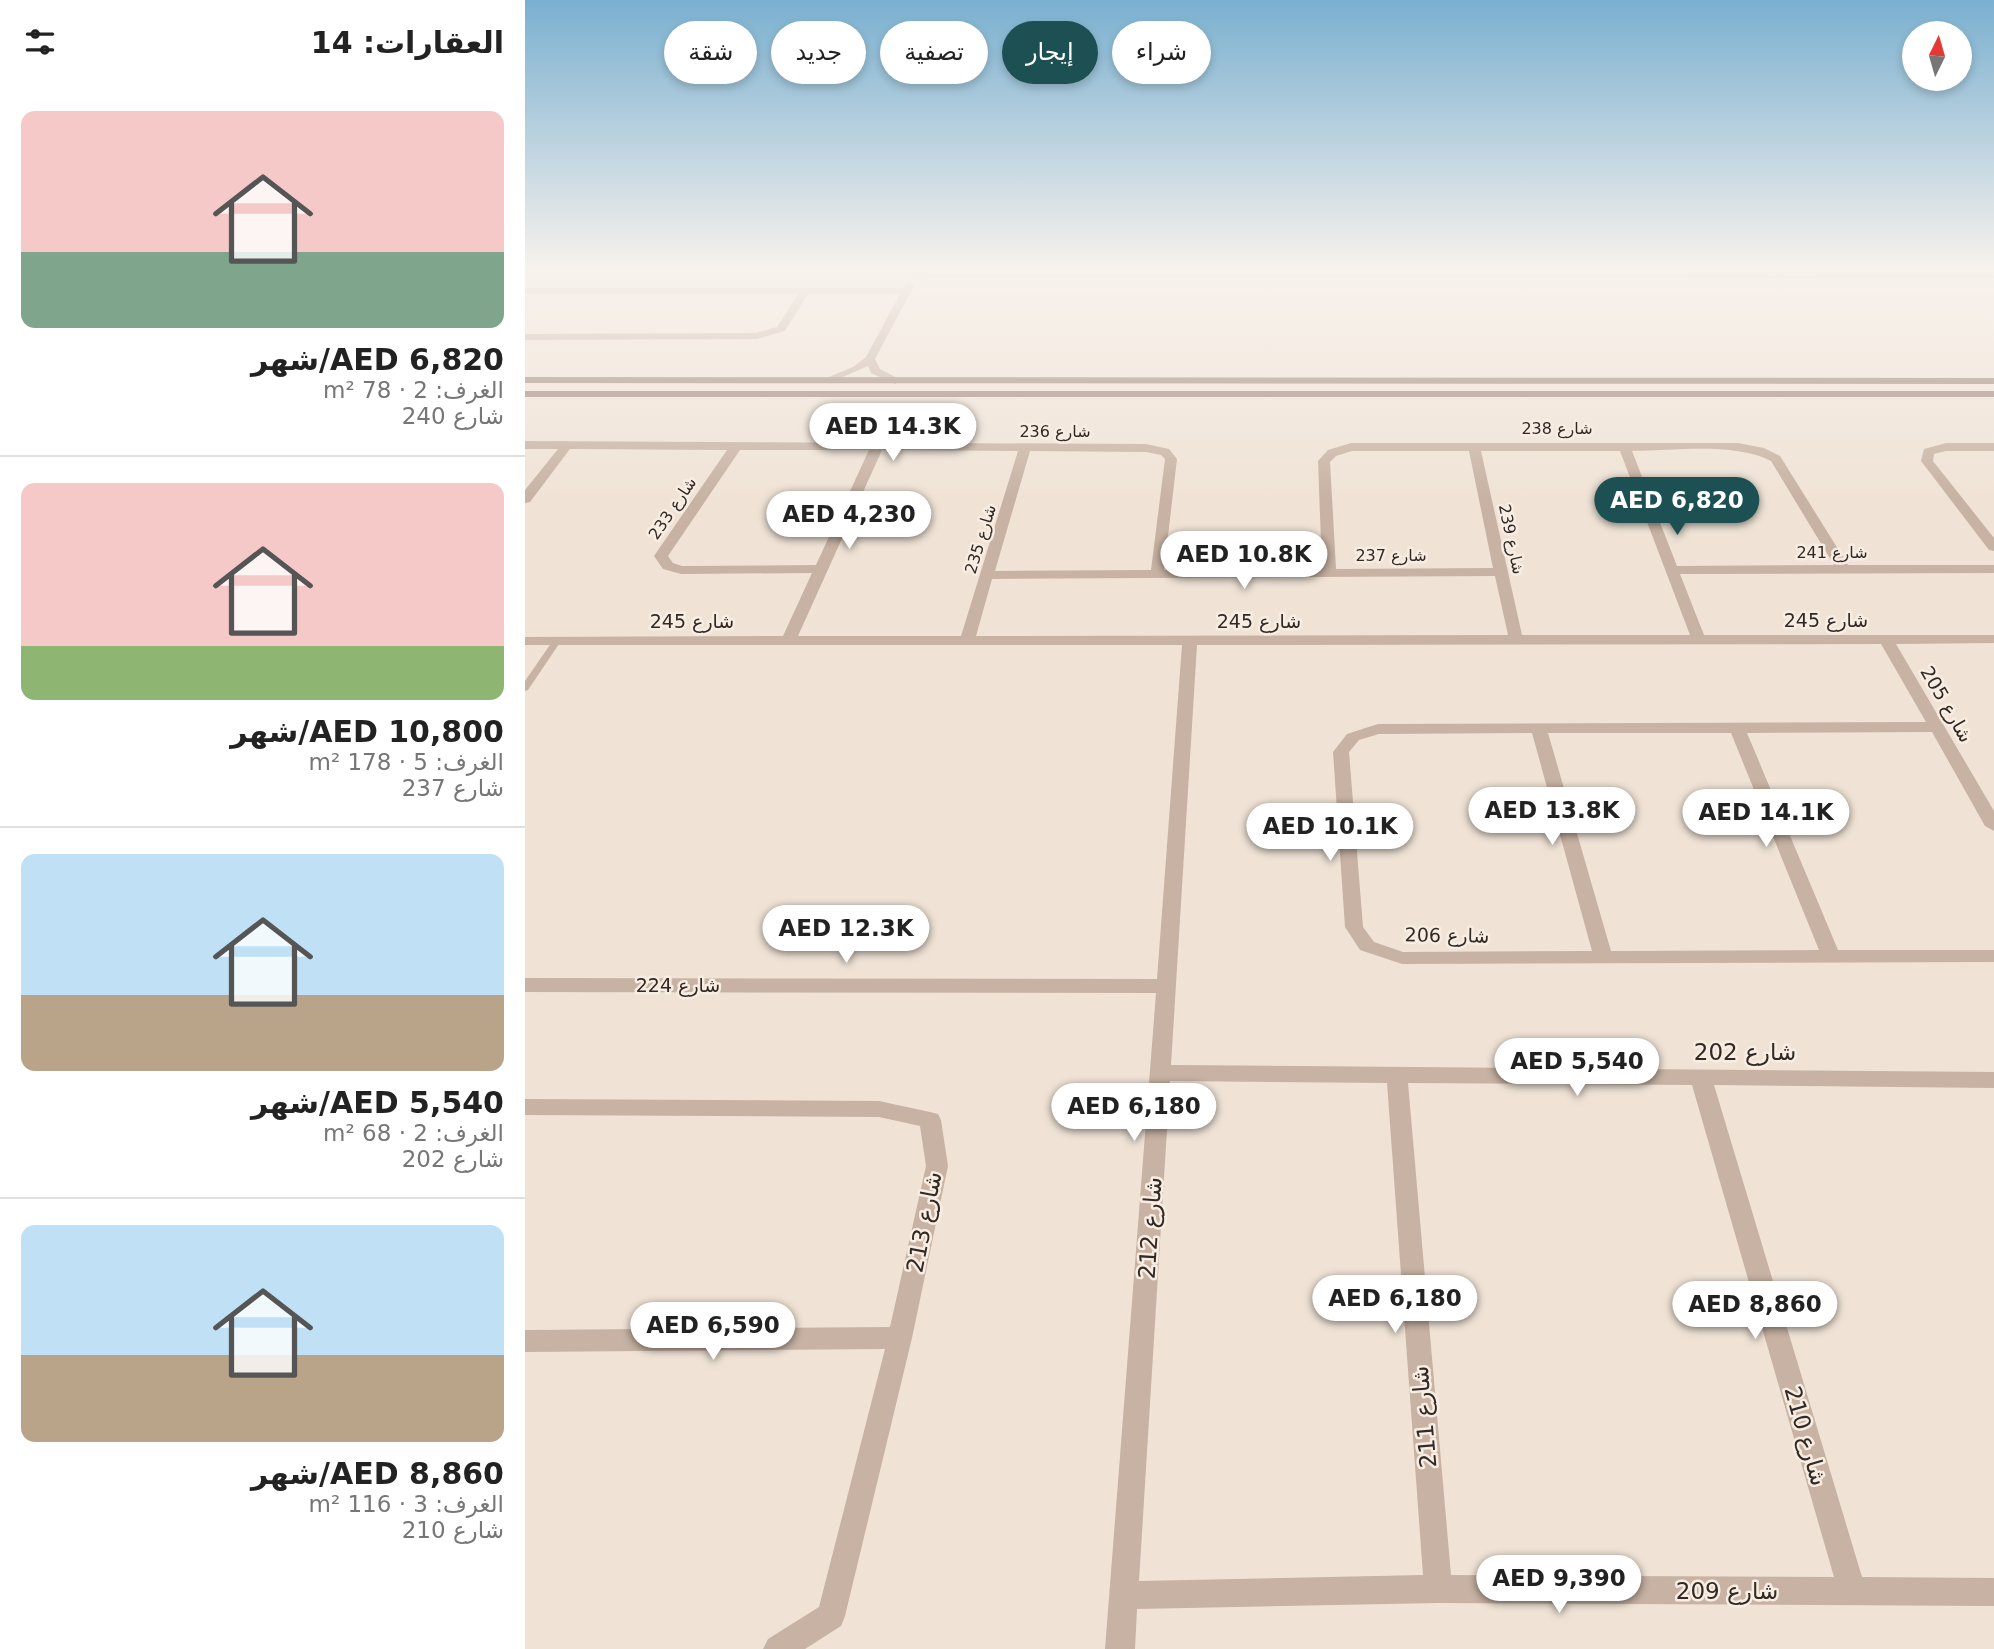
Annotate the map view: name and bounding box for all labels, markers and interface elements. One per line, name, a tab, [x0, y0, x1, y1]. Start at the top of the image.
chip: شقة	[664, 21, 757, 84]
chip: جديد	[771, 21, 866, 84]
chip: تصفية	[880, 21, 988, 84]
chip: إيجار	[1002, 21, 1098, 84]
chip: شراء	[1112, 21, 1211, 84]
north arrow	[1902, 21, 1972, 91]
map controls	[1902, 21, 1972, 91]
icon: filters	[21, 23, 59, 61]
text: العقارات: 14	[311, 25, 504, 60]
icon: home	[200, 156, 326, 282]
text: AED 6,820/شهر	[251, 342, 504, 377]
text: الغرف: 2 · 78 m²	[323, 377, 504, 403]
text: شارع 240	[402, 403, 504, 429]
pin: AED 14.3K	[813, 404, 973, 463]
text: AED 14.3K	[825, 413, 961, 439]
street label: شارع 238	[1521, 419, 1593, 439]
street label: شارع 236	[1019, 422, 1091, 442]
street label: شارع 233	[645, 473, 701, 544]
pin: AED 6,820	[1597, 477, 1757, 537]
text: AED 6,820	[1610, 487, 1744, 513]
pin: AED 4,230	[769, 491, 929, 551]
text: AED 4,230	[782, 501, 916, 527]
street label: شارع 235	[961, 502, 1001, 576]
street label: شارع 239	[1494, 502, 1528, 576]
icon: home	[200, 528, 326, 654]
pin: AED 10.8K	[1164, 532, 1324, 591]
text: AED 10.8K	[1176, 541, 1312, 567]
street label: شارع 241	[1796, 543, 1868, 563]
street label: شارع 237	[1355, 546, 1427, 566]
street label: شارع 245	[1784, 609, 1868, 632]
street label: شارع 245	[650, 610, 734, 633]
street label: شارع 245	[1217, 610, 1301, 633]
street label: شارع 205	[1915, 662, 1978, 747]
text: AED 10,800/شهر	[230, 714, 504, 749]
text: الغرف: 5 · 178 m²	[308, 749, 504, 775]
text: شارع 237	[402, 775, 504, 801]
pin: AED 13.8K	[1472, 788, 1632, 847]
pin: AED 14.1K	[1686, 790, 1846, 849]
text: AED 13.8K	[1484, 797, 1620, 823]
text: AED 14.1K	[1698, 799, 1834, 825]
pin: AED 10.1K	[1250, 804, 1410, 863]
text: AED 10.1K	[1262, 813, 1398, 839]
icon: home	[200, 899, 326, 1025]
pin: AED 12.3K	[766, 906, 926, 965]
text: AED 12.3K	[778, 915, 914, 941]
street label: شارع 206	[1405, 923, 1489, 948]
street label: شارع 224	[636, 974, 720, 997]
pin: AED 5,540	[1497, 1038, 1657, 1098]
street label: شارع 202	[1694, 1039, 1796, 1066]
text: AED 5,540	[1510, 1048, 1644, 1074]
pin: AED 6,180	[1054, 1084, 1214, 1143]
text: AED 5,540/شهر	[251, 1085, 504, 1120]
text: AED 6,180	[1067, 1093, 1201, 1119]
text: الغرف: 2 · 68 m²	[323, 1120, 504, 1146]
text: شارع 202	[402, 1146, 504, 1172]
street label: شارع 213	[901, 1169, 948, 1275]
street label: شارع 212	[1133, 1176, 1168, 1280]
icon: home	[200, 1270, 326, 1396]
pin: AED 6,180	[1315, 1276, 1475, 1335]
pin: AED 8,860	[1675, 1282, 1835, 1341]
text: AED 6,180	[1328, 1285, 1462, 1311]
text: AED 8,860	[1688, 1291, 1822, 1317]
pin: AED 6,590	[633, 1302, 793, 1362]
text: AED 6,590	[646, 1312, 780, 1338]
street label: شارع 211	[1407, 1365, 1442, 1469]
street label: شارع 210	[1778, 1383, 1833, 1489]
text: AED 8,860/شهر	[251, 1456, 504, 1491]
text: الغرف: 3 · 116 m²	[308, 1491, 504, 1517]
text: شارع 210	[402, 1517, 504, 1543]
pin: AED 9,390	[1479, 1556, 1639, 1615]
text: AED 9,390	[1492, 1565, 1626, 1591]
street label: شارع 209	[1676, 1578, 1778, 1605]

